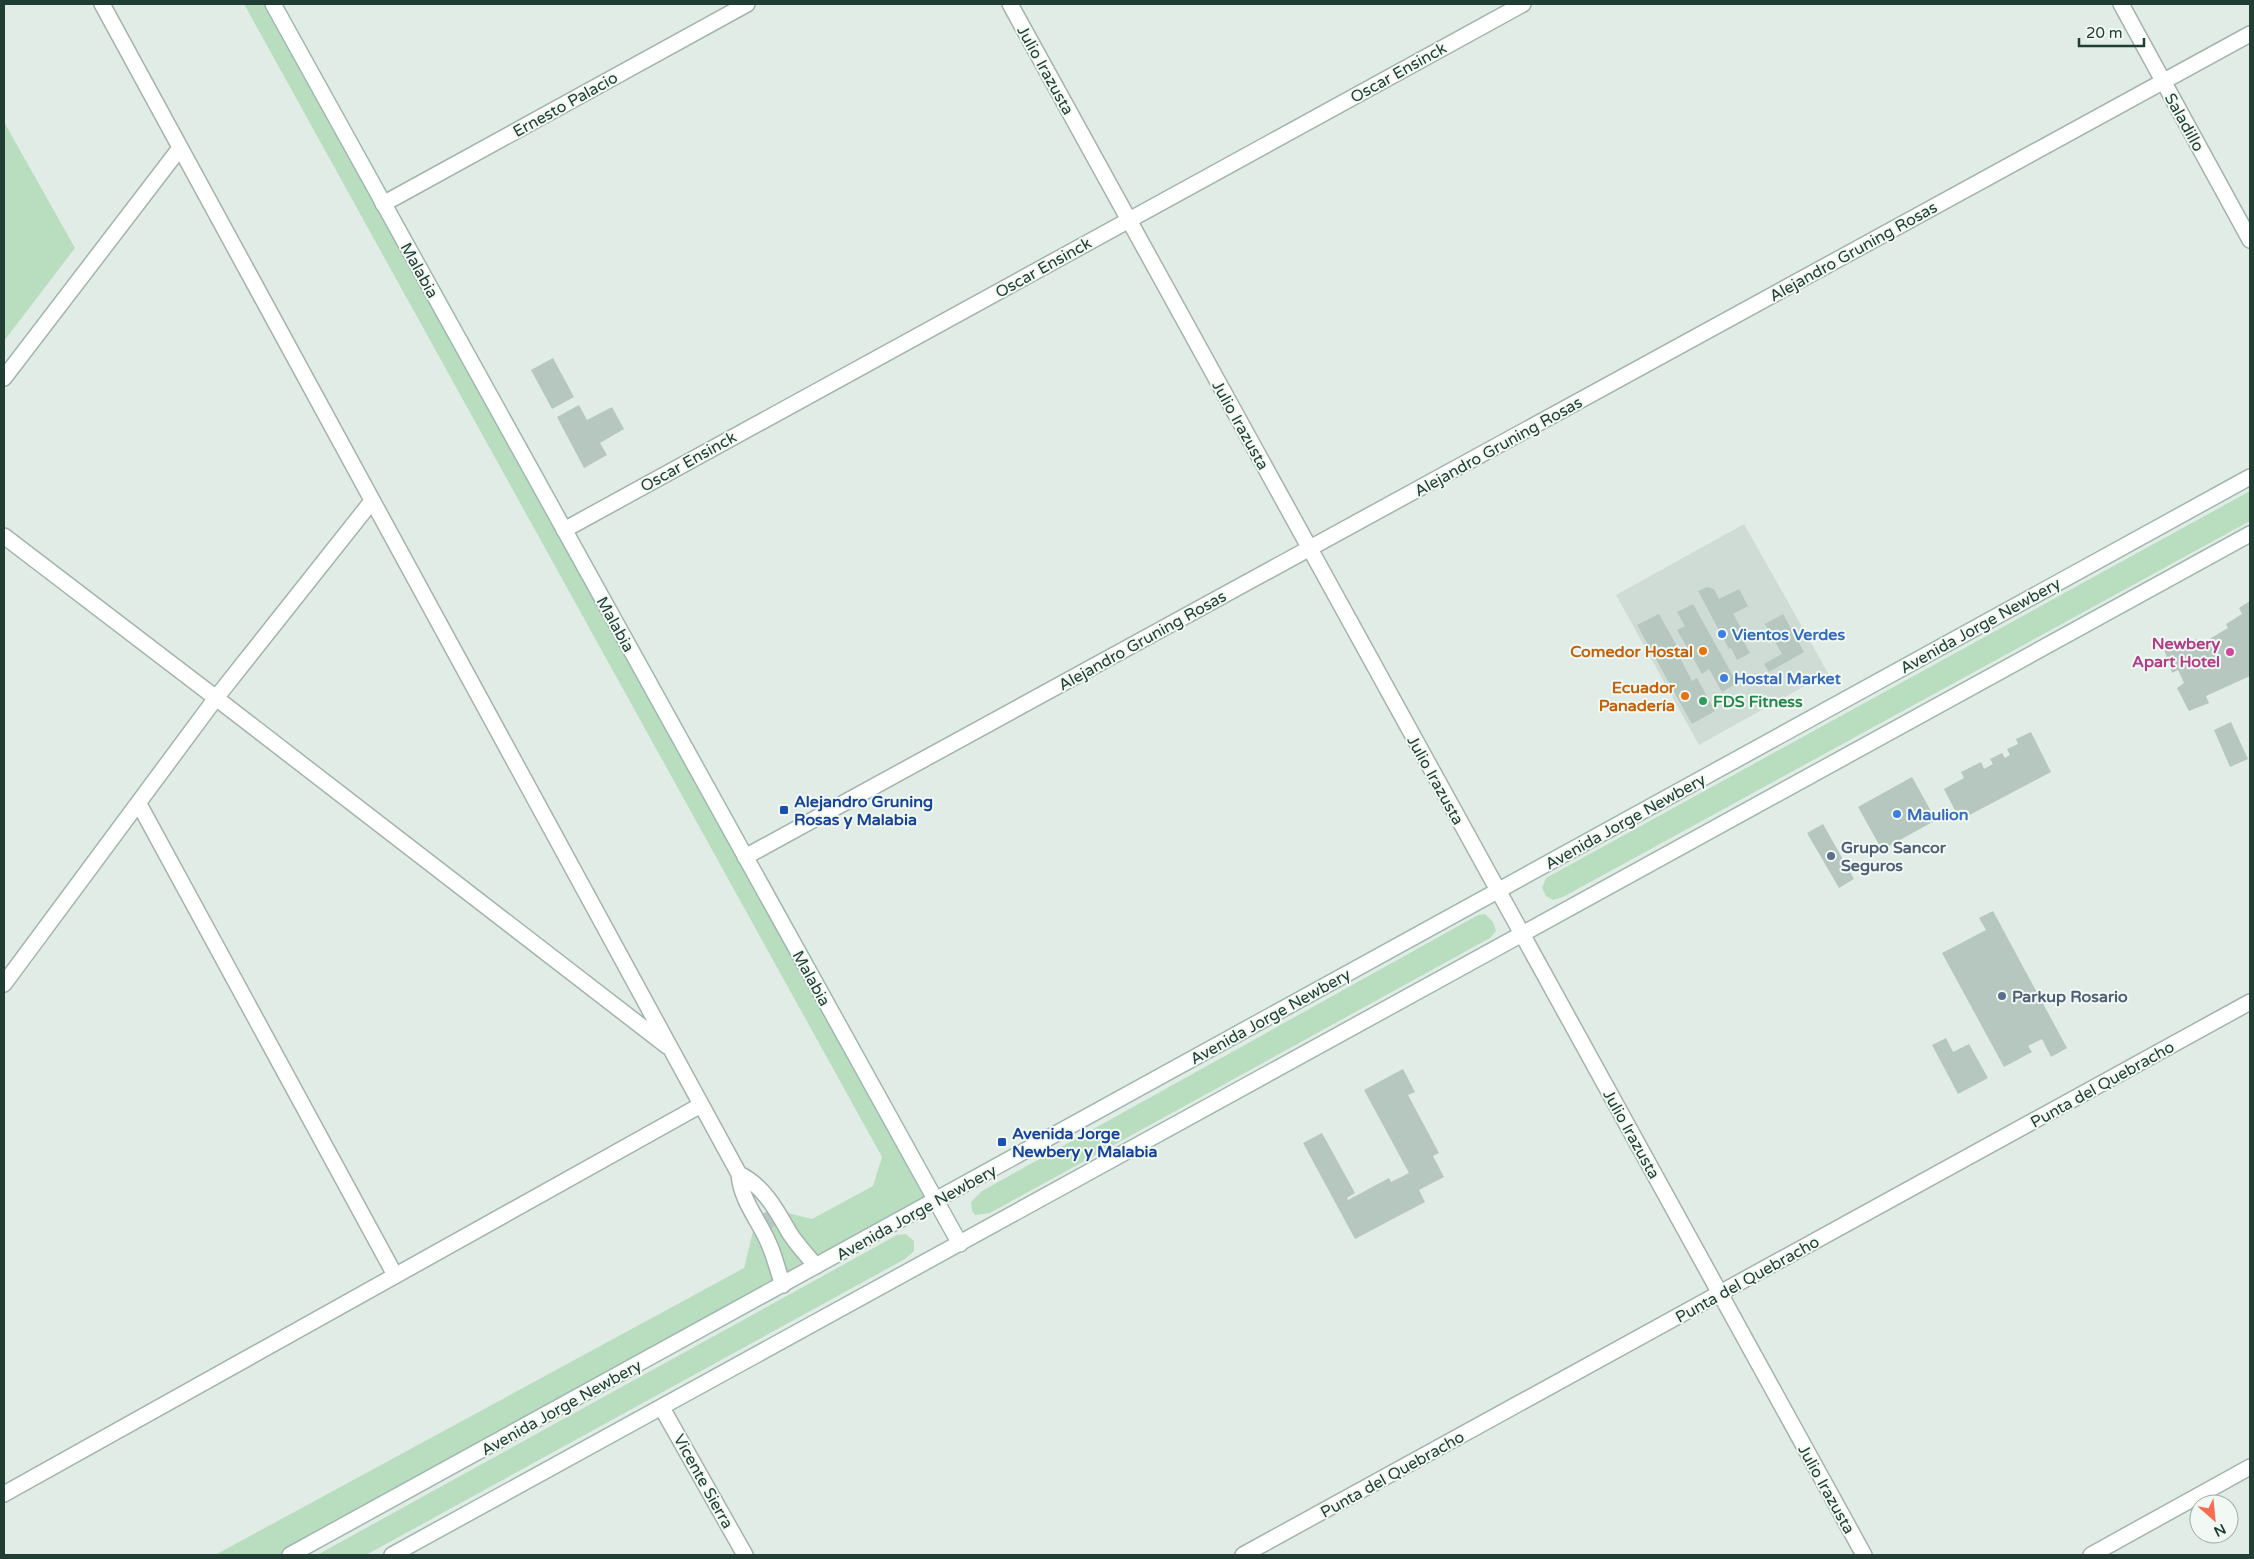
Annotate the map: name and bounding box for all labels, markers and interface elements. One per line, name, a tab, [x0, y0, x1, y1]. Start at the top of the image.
scale bar	[2079, 15, 2144, 47]
street label: Julio Irazusta	[1012, 22, 1078, 119]
text: 20 m	[2086, 24, 2123, 42]
street label: Oscar Ensinck	[1347, 38, 1450, 108]
street label: Ernesto Palacio	[509, 68, 622, 142]
street label: Saladillo	[2160, 90, 2208, 155]
street label: Alejandro Gruning Rosas	[1766, 197, 1941, 306]
street label: Oscar Ensinck	[992, 233, 1095, 303]
street label: Malabia	[396, 239, 443, 302]
street label: Julio Irazusta	[1207, 377, 1273, 474]
street label: Alejandro Gruning Rosas	[1411, 392, 1586, 501]
street label: Oscar Ensinck	[637, 427, 740, 497]
street label: Avenida Jorge Newbery	[1897, 573, 2065, 678]
street label: Alejandro Gruning Rosas	[1055, 586, 1230, 695]
street label: Malabia	[592, 593, 639, 656]
place label: Vientos Verdes	[1732, 625, 1845, 645]
marker: Vientos Verdes	[1716, 628, 1728, 640]
place label: Newbery Apart Hotel	[2132, 634, 2220, 672]
place label: Comedor Hostal	[1570, 642, 1693, 662]
marker: Comedor Hostal	[1697, 645, 1709, 657]
marker: Newbery Apart Hotel	[2224, 646, 2236, 658]
place label: Hostal Market	[1734, 669, 1842, 689]
marker: Hostal Market	[1718, 672, 1730, 684]
place label: Ecuador Panadería	[1599, 678, 1676, 716]
marker: Ecuador Panadería	[1679, 690, 1691, 702]
place label: FDS Fitness	[1713, 692, 1803, 712]
marker: FDS Fitness	[1697, 695, 1709, 707]
street label: Julio Irazusta	[1402, 732, 1468, 829]
street label: Avenida Jorge Newbery	[1542, 769, 1710, 874]
place label: Alejandro Gruning Rosas y Malabia	[794, 792, 933, 830]
marker: Alejandro Gruning Rosas y Malabia	[778, 804, 790, 816]
place label: Maulion	[1907, 805, 1969, 825]
marker: Maulion	[1891, 808, 1903, 820]
place label: Grupo Sancor Seguros	[1841, 838, 1947, 876]
marker: Grupo Sancor Seguros	[1825, 850, 1837, 862]
street label: Malabia	[788, 947, 835, 1010]
street label: Avenida Jorge Newbery	[1187, 964, 1355, 1069]
place label: Parkup Rosario	[2012, 987, 2128, 1007]
marker: Parkup Rosario	[1996, 990, 2008, 1002]
street label: Punta del Quebracho	[2027, 1037, 2178, 1133]
street label: Julio Irazusta	[1598, 1086, 1664, 1183]
place label: Avenida Jorge Newbery y Malabia	[1012, 1124, 1158, 1162]
marker: Avenida Jorge Newbery y Malabia	[996, 1136, 1008, 1148]
street label: Avenida Jorge Newbery	[833, 1160, 1001, 1265]
street label: Punta del Quebracho	[1672, 1232, 1823, 1328]
street label: Avenida Jorge Newbery	[478, 1355, 646, 1460]
street label: Punta del Quebracho	[1317, 1427, 1468, 1523]
street label: Vicente Sierra	[669, 1431, 737, 1532]
street label: Julio Irazusta	[1793, 1441, 1859, 1538]
north arrow	[2189, 1494, 2239, 1544]
text: N	[2211, 1520, 2229, 1540]

